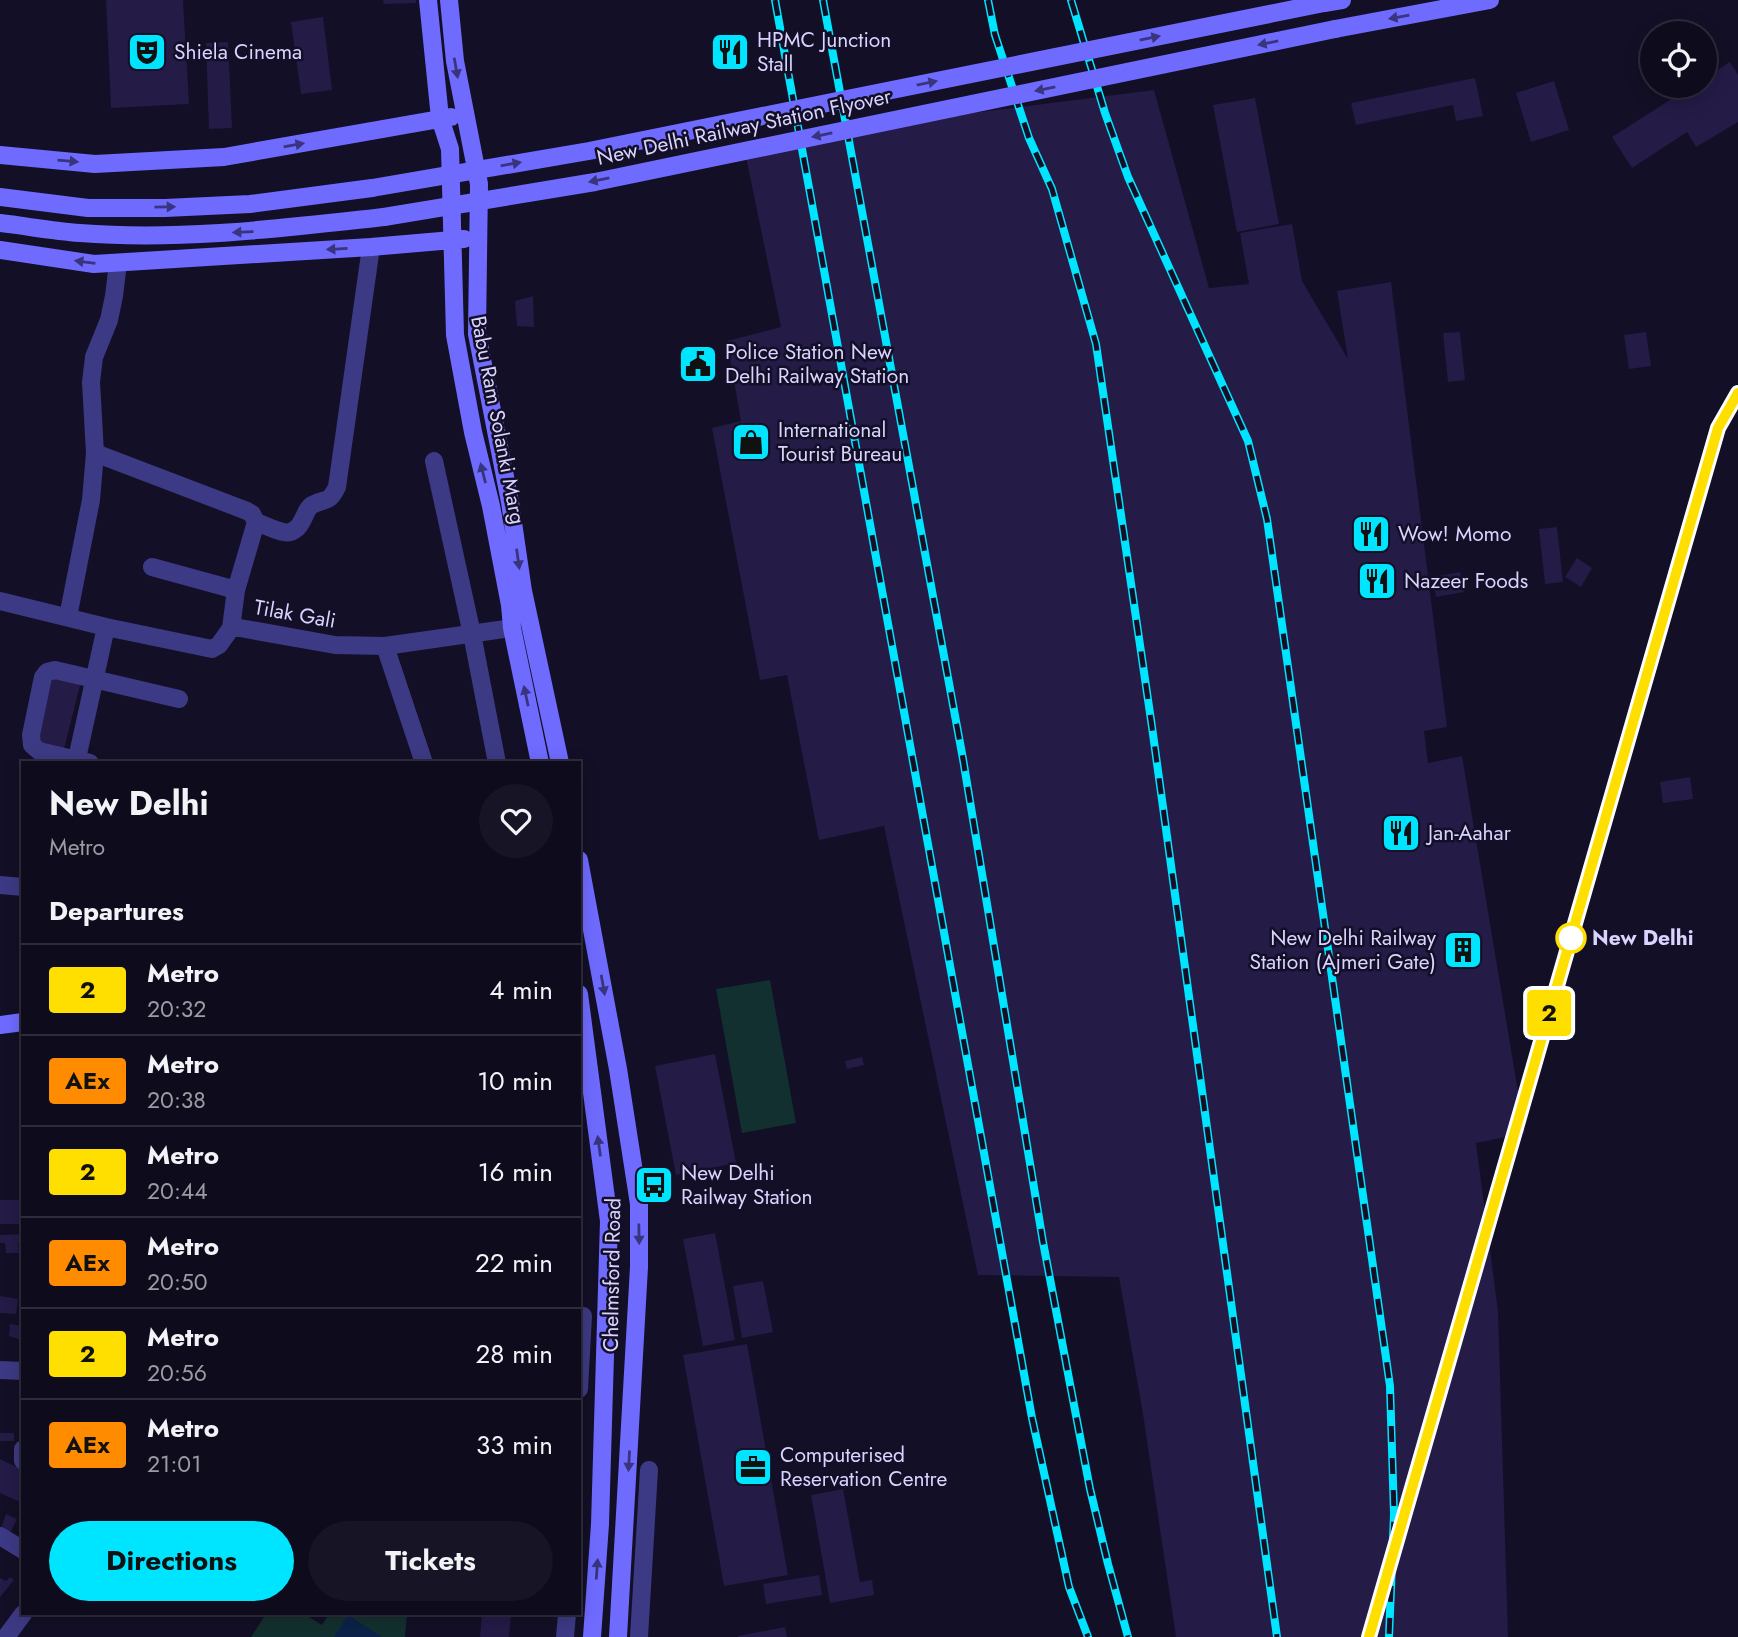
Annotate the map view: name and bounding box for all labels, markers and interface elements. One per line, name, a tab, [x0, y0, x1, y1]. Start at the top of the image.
one-way arrow	[1388, 12, 1410, 23]
map controls	[1640, 21, 1717, 98]
button: locate	[1640, 21, 1717, 98]
place label: HPMC Junction Stall	[757, 25, 891, 79]
theatre icon: Shiela Cinema	[126, 31, 168, 73]
restaurant icon: HPMC Junction Stall	[709, 31, 751, 73]
one-way arrow	[1139, 33, 1161, 44]
place label: Shiela Cinema	[174, 37, 302, 67]
one-way arrow	[1257, 37, 1279, 48]
one-way arrow	[451, 57, 462, 79]
one-way arrow	[916, 77, 938, 88]
street label: New Delhi Railway Station Flyover	[594, 81, 895, 173]
one-way arrow	[1034, 83, 1056, 94]
one-way arrow	[811, 129, 833, 140]
one-way arrow	[283, 139, 305, 150]
one-way arrow	[57, 156, 79, 167]
one-way arrow	[500, 158, 522, 169]
one-way arrow	[588, 175, 610, 186]
one-way arrow	[155, 202, 177, 213]
one-way arrow	[231, 226, 253, 237]
one-way arrow	[326, 244, 348, 255]
one-way arrow	[74, 257, 96, 268]
street label: Babu Ram Solanki Marg	[463, 313, 533, 527]
place label: Police Station New Delhi Railway Station	[725, 337, 909, 391]
public building icon: Police Station New Delhi Railway Station	[677, 343, 719, 385]
place label: International Tourist Bureau	[778, 415, 902, 469]
shop icon: International Tourist Bureau	[730, 421, 772, 463]
one-way arrow	[477, 462, 488, 484]
restaurant icon: Wow! Momo	[1350, 513, 1392, 555]
place label: Wow! Momo	[1398, 519, 1511, 549]
one-way arrow	[513, 548, 524, 570]
restaurant icon: Nazeer Foods	[1356, 560, 1398, 602]
place label: Nazeer Foods	[1404, 566, 1528, 596]
street label: Tilak Gali	[252, 592, 338, 636]
one-way arrow	[520, 685, 531, 707]
text: New Delhi	[49, 780, 209, 827]
button: heart	[479, 784, 553, 858]
restaurant icon: Jan-Aahar	[1380, 812, 1422, 854]
place label: Jan-Aahar	[1425, 818, 1512, 848]
text: Metro	[49, 830, 105, 864]
text: Departures	[49, 892, 184, 930]
place label: New Delhi Railway Station (Ajmeri Gate)	[1250, 923, 1437, 977]
marker: New Delhi	[1556, 923, 1586, 953]
place label: New Delhi	[1592, 923, 1694, 953]
building icon: New Delhi Railway Station (Ajmeri Gate)	[1442, 929, 1484, 971]
text: Metro	[147, 954, 219, 992]
text: 4 min	[489, 971, 553, 1009]
text: 2	[80, 972, 95, 1007]
one-way arrow	[598, 974, 609, 996]
line badge: 2	[1526, 990, 1572, 1036]
text: 20:32	[147, 992, 206, 1026]
text: 2	[1541, 995, 1557, 1030]
text: Metro	[147, 1045, 219, 1083]
text: 10 min	[477, 1062, 553, 1100]
text: AEx	[65, 1063, 110, 1098]
text: 20:38	[147, 1083, 206, 1117]
one-way arrow	[593, 1135, 604, 1157]
text: Metro	[147, 1136, 219, 1174]
text: 16 min	[478, 1153, 553, 1191]
text: 2	[80, 1154, 95, 1189]
place label: New Delhi Railway Station	[681, 1158, 813, 1212]
bus stop icon: New Delhi Railway Station	[633, 1164, 675, 1206]
text: 20:44	[147, 1174, 208, 1208]
street label: Chelmsford Road	[596, 1198, 628, 1352]
one-way arrow	[633, 1223, 645, 1245]
text: Metro	[147, 1227, 219, 1265]
text: 22 min	[475, 1244, 553, 1282]
text: AEx	[65, 1245, 110, 1280]
text: 20:50	[147, 1265, 208, 1299]
text: Metro	[147, 1318, 219, 1356]
text: 28 min	[476, 1335, 553, 1373]
text: 2	[80, 1336, 95, 1371]
text: 20:56	[147, 1356, 207, 1390]
text: Metro	[147, 1409, 219, 1447]
text: 33 min	[476, 1426, 553, 1464]
text: AEx	[65, 1427, 110, 1462]
place label: Computerised Reservation Centre	[780, 1440, 947, 1494]
office icon: Computerised Reservation Centre	[732, 1446, 774, 1488]
text: 21:01	[147, 1447, 202, 1481]
one-way arrow	[623, 1450, 634, 1472]
button: Directions	[49, 1521, 294, 1601]
button: Tickets	[308, 1521, 553, 1601]
one-way arrow	[591, 1558, 602, 1580]

